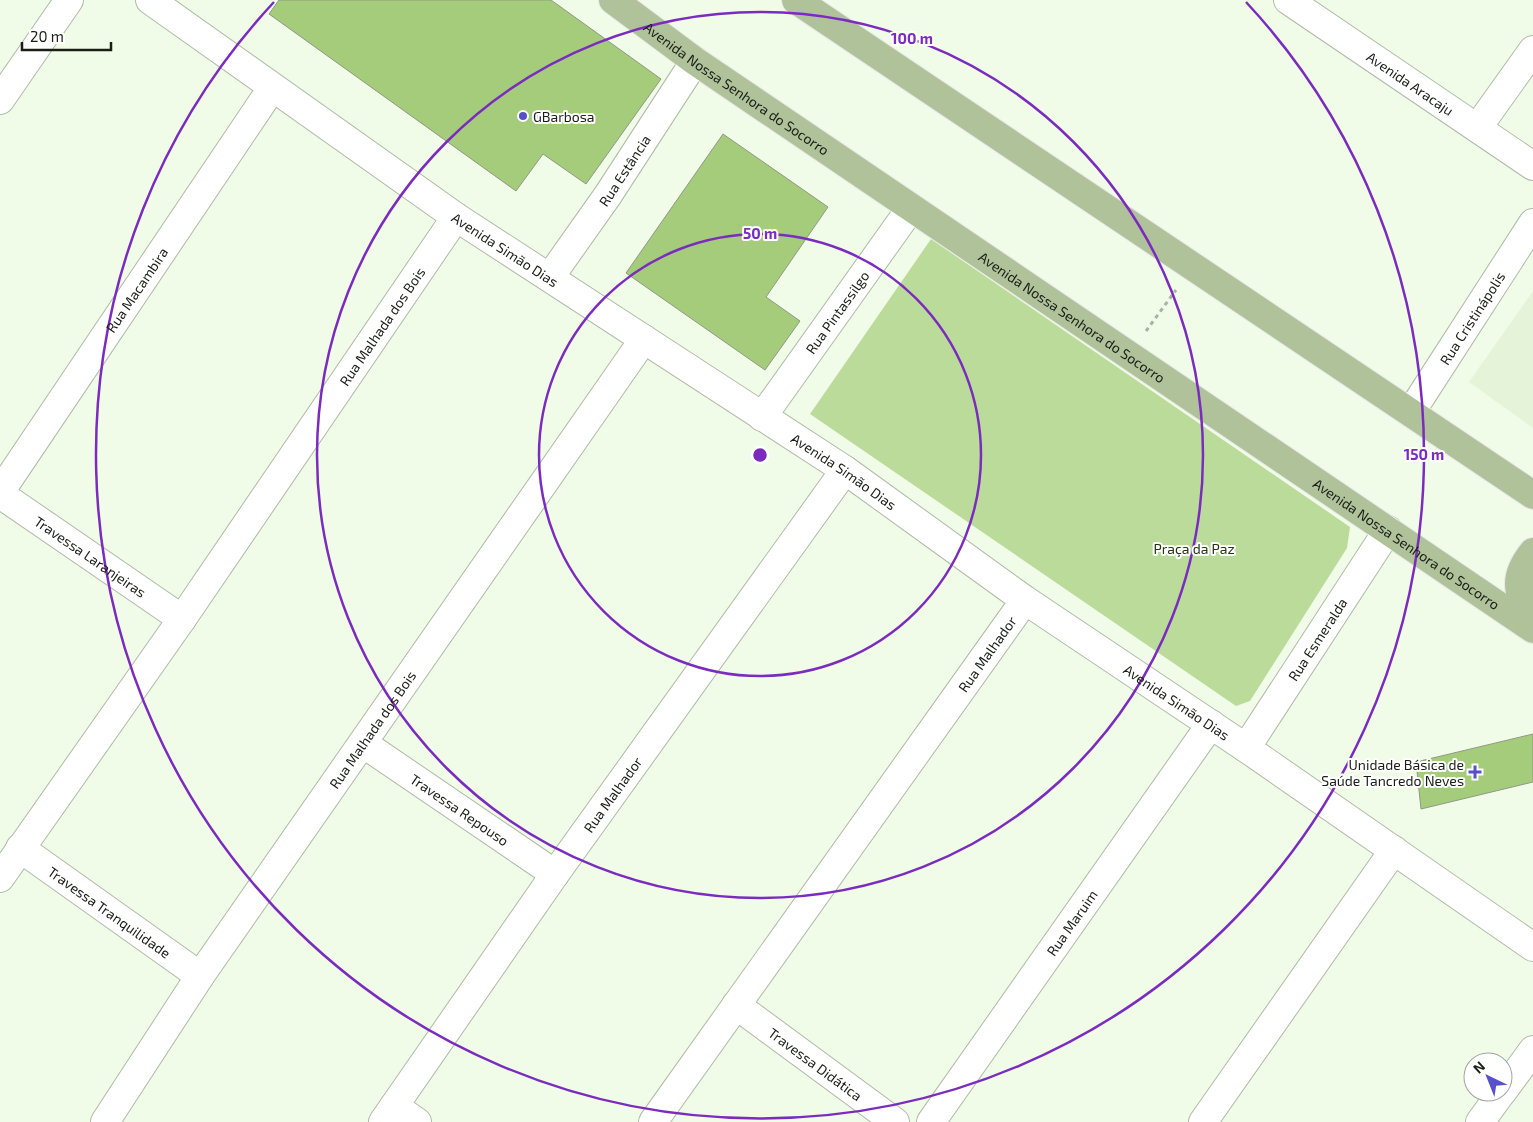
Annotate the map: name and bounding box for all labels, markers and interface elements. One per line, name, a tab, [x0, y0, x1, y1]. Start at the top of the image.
street label: Avenida Nossa Senhora do Socorro	[641, 18, 833, 158]
scale bar	[22, 20, 111, 52]
text: 20 m	[30, 27, 64, 45]
text: 100 m	[891, 29, 933, 47]
street label: Avenida Aracaju	[1364, 48, 1457, 119]
place label: GBarbosa	[533, 108, 595, 125]
marker: GBarbosa	[517, 110, 529, 122]
street label: Rua Estância	[595, 131, 653, 209]
street label: Avenida Simão Dias	[449, 208, 562, 290]
text: 50 m	[743, 224, 777, 242]
street label: Rua Macambira	[102, 244, 171, 335]
street label: Avenida Nossa Senhora do Socorro	[976, 248, 1169, 386]
street label: Rua Malhada dos Bois	[335, 264, 428, 389]
street label: Rua Pintassilgo	[802, 267, 872, 357]
street label: Rua Cristinápolis	[1436, 268, 1508, 368]
street label: Avenida Simão Dias	[788, 429, 900, 513]
text: 150 m	[1404, 445, 1444, 463]
centre of rings	[751, 446, 769, 464]
street label: Avenida Nossa Senhora do Socorro	[1310, 474, 1503, 613]
street label: Travessa Laranjeiras	[32, 512, 150, 600]
park label: Praça da Paz	[1153, 540, 1235, 558]
street label: Rua Esmeralda	[1284, 594, 1350, 684]
street label: Rua Malhador	[954, 612, 1020, 695]
street label: Avenida Simão Dias	[1121, 660, 1233, 743]
street label: Rua Malhada dos Bois	[325, 667, 419, 791]
street label: Rua Malhador	[579, 753, 645, 835]
place label: Unidade Básica de Saúde Tancredo Neves	[1321, 756, 1464, 789]
marker: Unidade Básica de Saúde Tancredo Neves	[1468, 765, 1482, 779]
street label: Travessa Repouso	[407, 770, 512, 849]
street label: Travessa Tranquilidade	[45, 862, 174, 961]
street label: Rua Maruim	[1042, 886, 1100, 959]
street label: Travessa Didática	[766, 1024, 866, 1104]
north arrow	[1463, 1052, 1513, 1102]
text: N	[1469, 1057, 1488, 1077]

